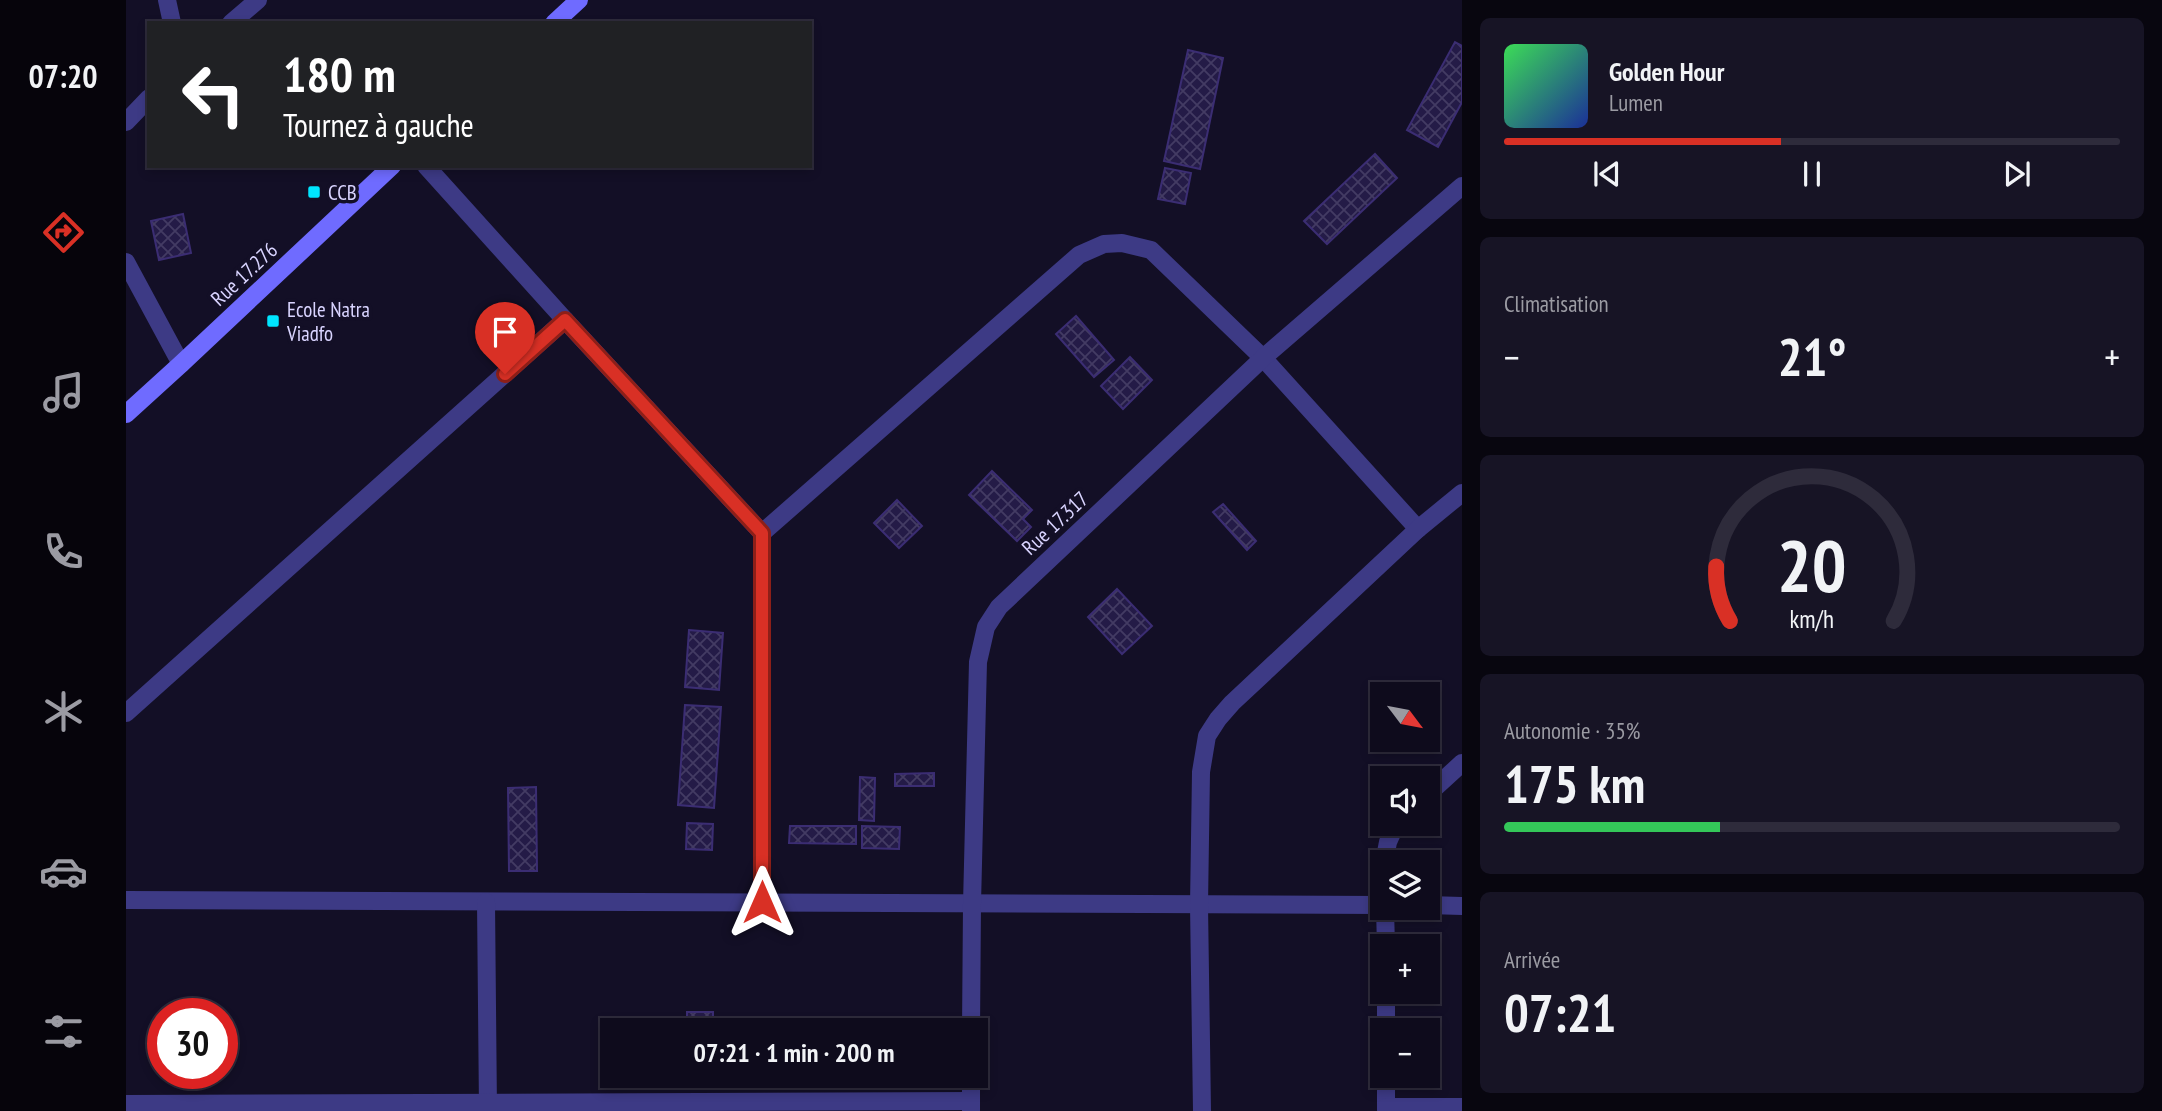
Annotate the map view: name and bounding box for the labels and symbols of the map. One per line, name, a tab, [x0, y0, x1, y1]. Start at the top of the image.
place label: CCB	[328, 179, 357, 206]
marker: CCB	[306, 184, 322, 200]
street label: Rue 17.276	[205, 236, 283, 312]
place label: Ecole Natra Viadfo	[286, 296, 370, 347]
pin	[475, 302, 535, 374]
marker: Ecole Natra Viadfo	[265, 313, 281, 329]
street label: Rue 17.317	[1016, 485, 1094, 561]
north arrow	[1370, 682, 1440, 752]
position arrow	[725, 865, 799, 939]
speed limit sign: 30	[147, 998, 238, 1089]

